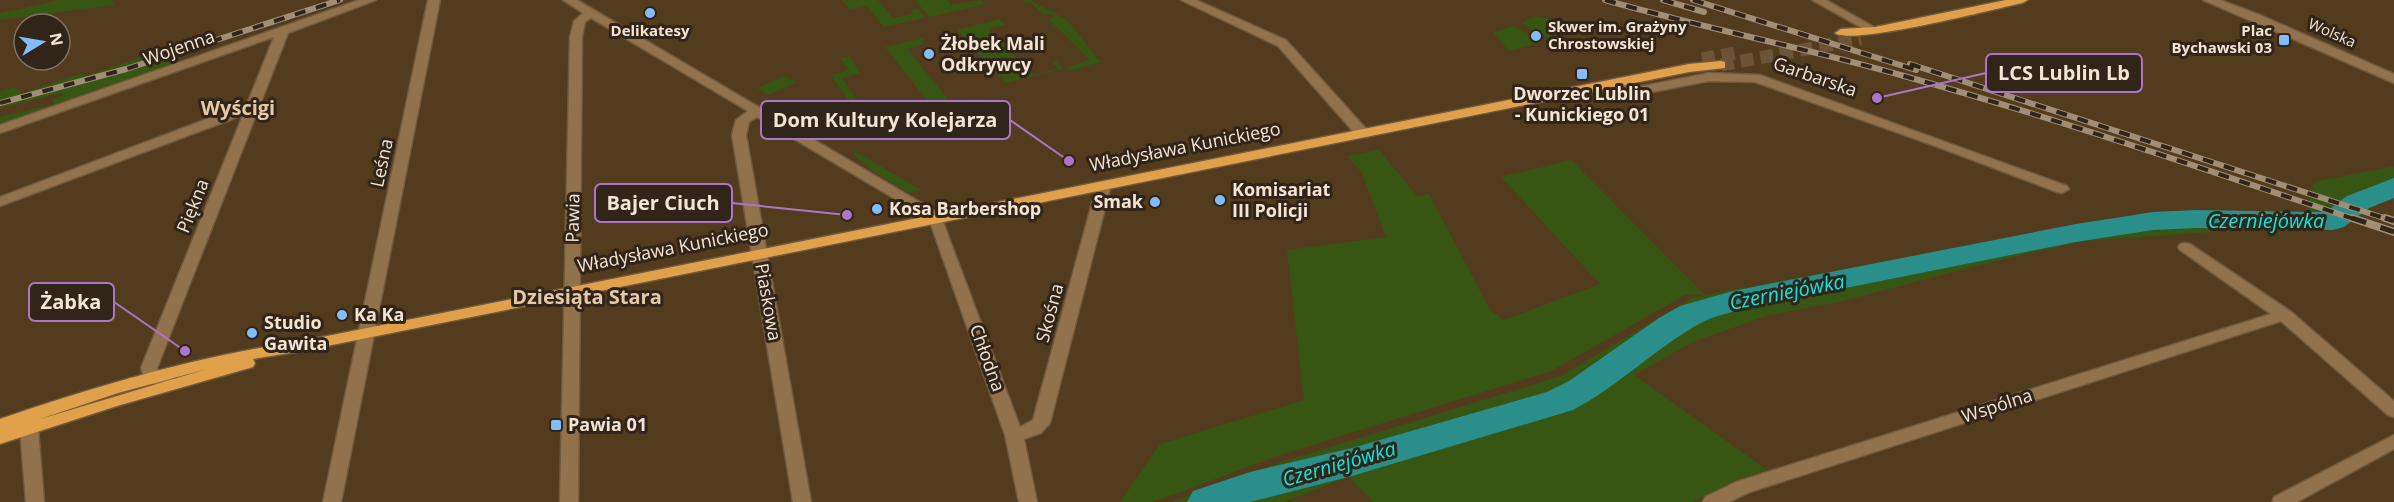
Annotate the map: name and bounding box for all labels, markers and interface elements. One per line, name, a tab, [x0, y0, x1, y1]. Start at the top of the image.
marker: Delikatesy	[643, 6, 657, 20]
north arrow	[12, 12, 72, 72]
street label: Wolska	[2305, 13, 2359, 51]
place label: Skwer im. Grażyny Chrostowskiej	[1548, 16, 1687, 53]
place label: Delikatesy	[611, 20, 690, 40]
place label: Plac Bychawski 03	[2172, 20, 2272, 57]
street label: Wojenna	[140, 24, 218, 70]
marker: Skwer im. Grażyny Chrostowskiej	[1529, 29, 1543, 43]
text: N	[45, 31, 69, 48]
place label: Żłobek Mali Odkrywcy	[941, 31, 1045, 76]
marker: Plac Bychawski 03	[2277, 33, 2291, 47]
marker: Żłobek Mali Odkrywcy	[922, 47, 936, 61]
street label: Garbarska	[1770, 51, 1860, 102]
callout: LCS Lublin Lb	[1986, 54, 2142, 92]
text: LCS Lublin Lb	[1998, 59, 2130, 86]
marker: Dworzec Lublin - Kunickiego 01	[1575, 67, 1589, 81]
place label: Dworzec Lublin - Kunickiego 01	[1513, 81, 1651, 126]
district label: Wyścigi	[201, 94, 275, 121]
callout: Dom Kultury Kolejarza	[761, 101, 1010, 139]
text: Dom Kultury Kolejarza	[773, 106, 997, 133]
street label: Władysława Kunickiego	[1087, 116, 1282, 176]
street label: Leśna	[364, 136, 398, 189]
street label: Piękna	[170, 175, 214, 236]
place label: Komisariat III Policji	[1232, 177, 1331, 222]
callout: Bajer Ciuch	[595, 184, 732, 222]
text: Bajer Ciuch	[606, 189, 720, 216]
place label: Smak	[1093, 189, 1144, 213]
street label: Pawia	[560, 193, 584, 243]
marker: Komisariat III Policji	[1213, 193, 1227, 207]
marker: Smak	[1148, 195, 1162, 209]
place label: Kosa Barbershop	[889, 196, 1041, 220]
marker: Kosa Barbershop	[870, 202, 884, 216]
water label: Czerniejówka	[2208, 207, 2324, 234]
street label: Władysława Kunickiego	[575, 217, 770, 277]
street label: Piaskowa	[750, 261, 788, 342]
water label: Czerniejówka	[1727, 267, 1847, 316]
street label: Skośna	[1030, 281, 1068, 345]
callout: Żabka	[29, 283, 114, 321]
district label: Dziesiąta Stara	[512, 283, 662, 310]
text: Żabka	[41, 288, 101, 315]
place label: Ka Ka	[354, 302, 404, 326]
marker: Ka Ka	[335, 308, 349, 322]
place label: Studio Gawita	[264, 310, 328, 355]
street label: Chłodna	[965, 321, 1011, 395]
marker: Studio Gawita	[245, 326, 259, 340]
street label: Wspólna	[1958, 382, 2035, 428]
place label: Pawia 01	[568, 412, 647, 436]
marker: Pawia 01	[549, 418, 563, 432]
water label: Czerniejówka	[1279, 434, 1399, 493]

